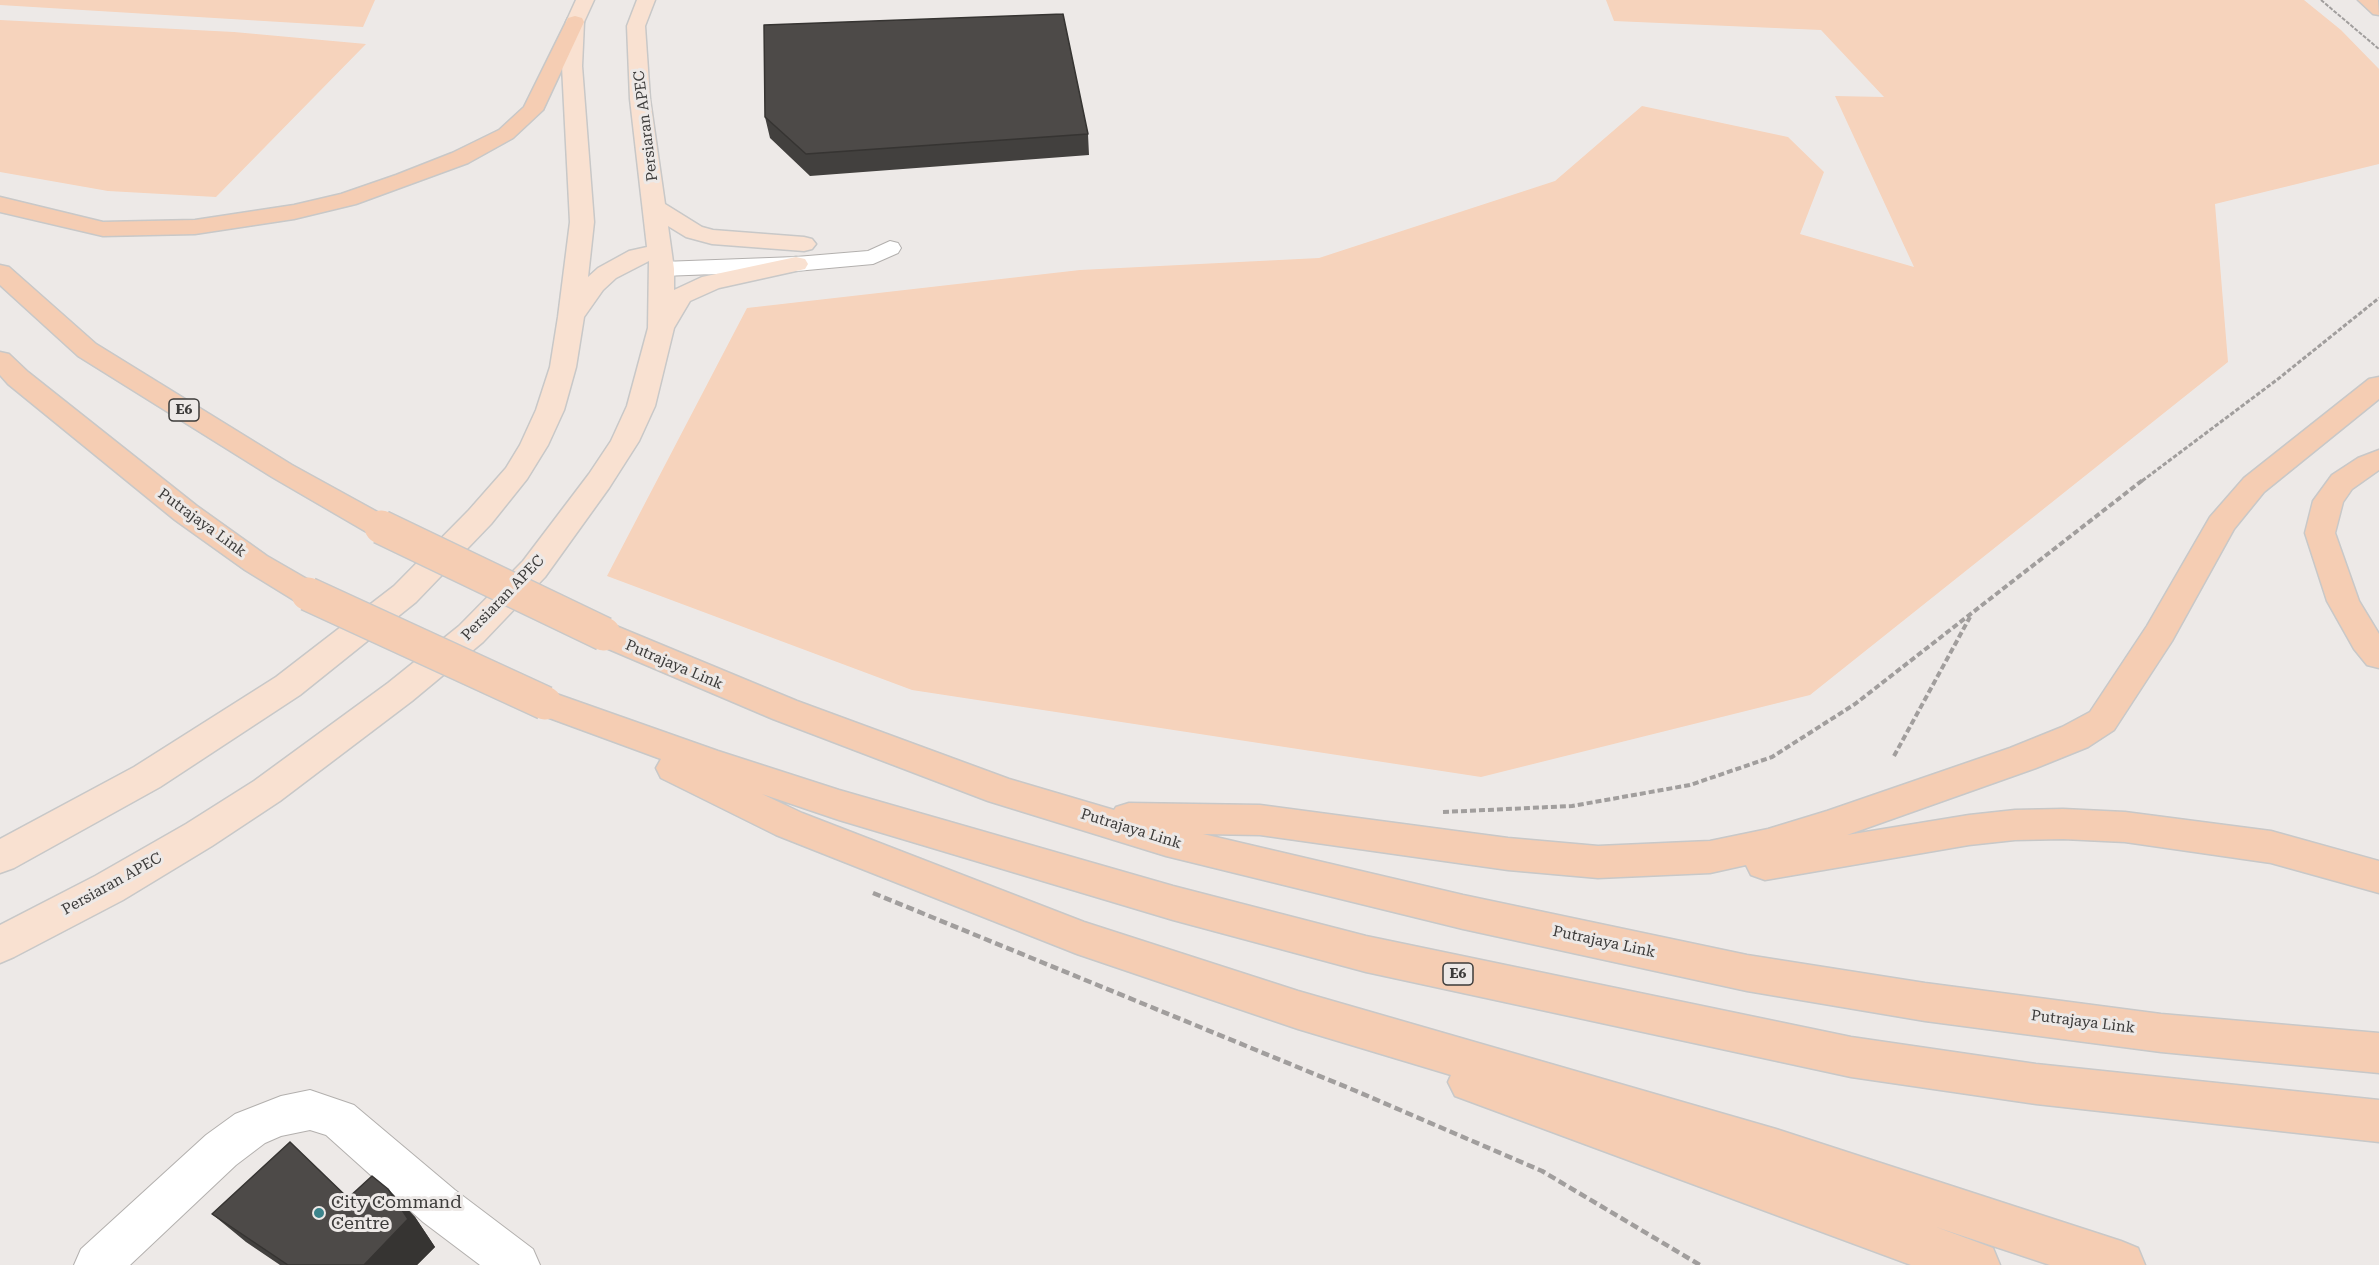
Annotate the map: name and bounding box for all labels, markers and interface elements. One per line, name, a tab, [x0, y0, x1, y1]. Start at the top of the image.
street label: Persiaran APEC	[630, 70, 662, 182]
road number: E6	[169, 399, 199, 421]
street label: Putrajaya Link	[154, 485, 250, 561]
street label: Persiaran APEC	[458, 552, 548, 644]
street label: Putrajaya Link	[622, 636, 726, 694]
street label: Putrajaya Link	[1078, 805, 1184, 853]
street label: Persiaran APEC	[59, 849, 165, 919]
street label: Putrajaya Link	[1551, 922, 1657, 962]
road number: E6	[1443, 963, 1473, 985]
street label: Putrajaya Link	[2030, 1007, 2136, 1037]
place label: City Command Centre	[331, 1192, 462, 1234]
marker: City Command Centre	[312, 1206, 326, 1220]

